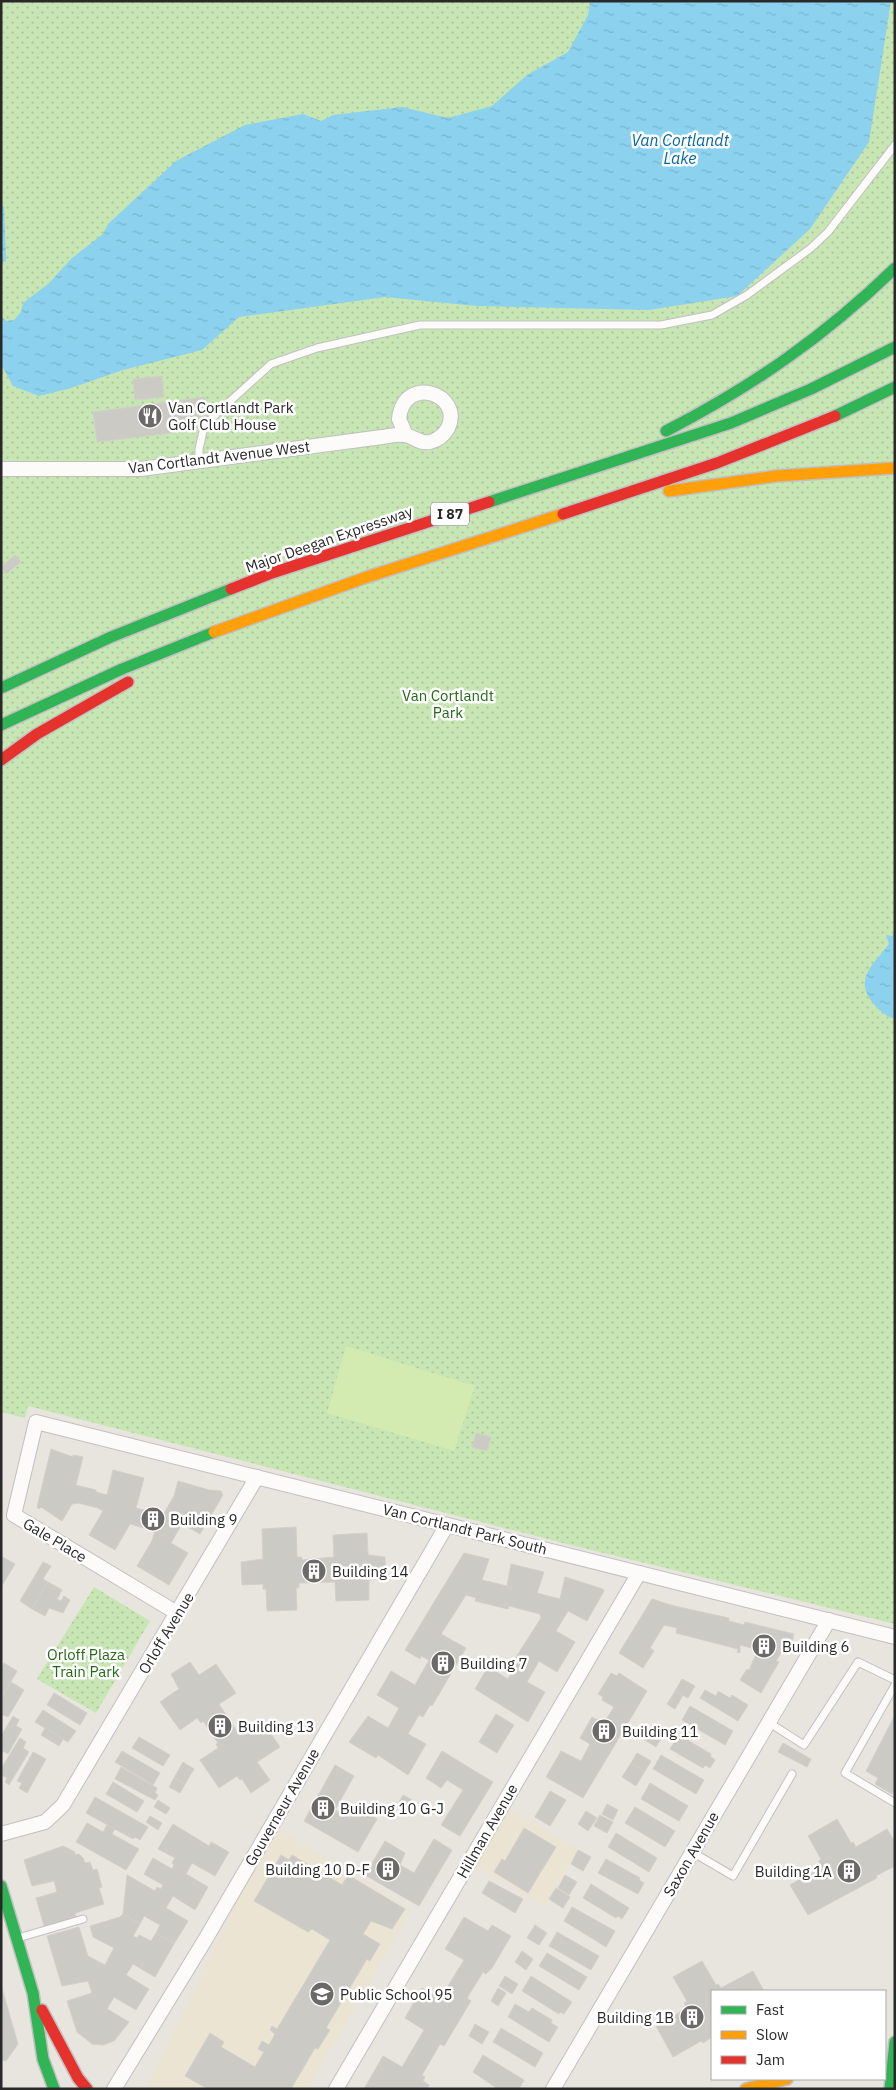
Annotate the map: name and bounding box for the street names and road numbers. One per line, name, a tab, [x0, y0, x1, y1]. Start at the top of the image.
street label: Van Cortlandt Avenue West	[127, 436, 311, 478]
street label: Major Deegan Expressway	[243, 501, 416, 577]
road number: I 87	[431, 502, 469, 526]
street label: Van Cortlandt Park South	[381, 1499, 549, 1559]
street label: Gale Place	[20, 1514, 90, 1566]
street label: Orloff Avenue	[134, 1589, 198, 1677]
street label: Gouverneur Avenue	[241, 1745, 323, 1869]
street label: Hillman Avenue	[452, 1780, 522, 1882]
street label: Saxon Avenue	[659, 1808, 723, 1900]

